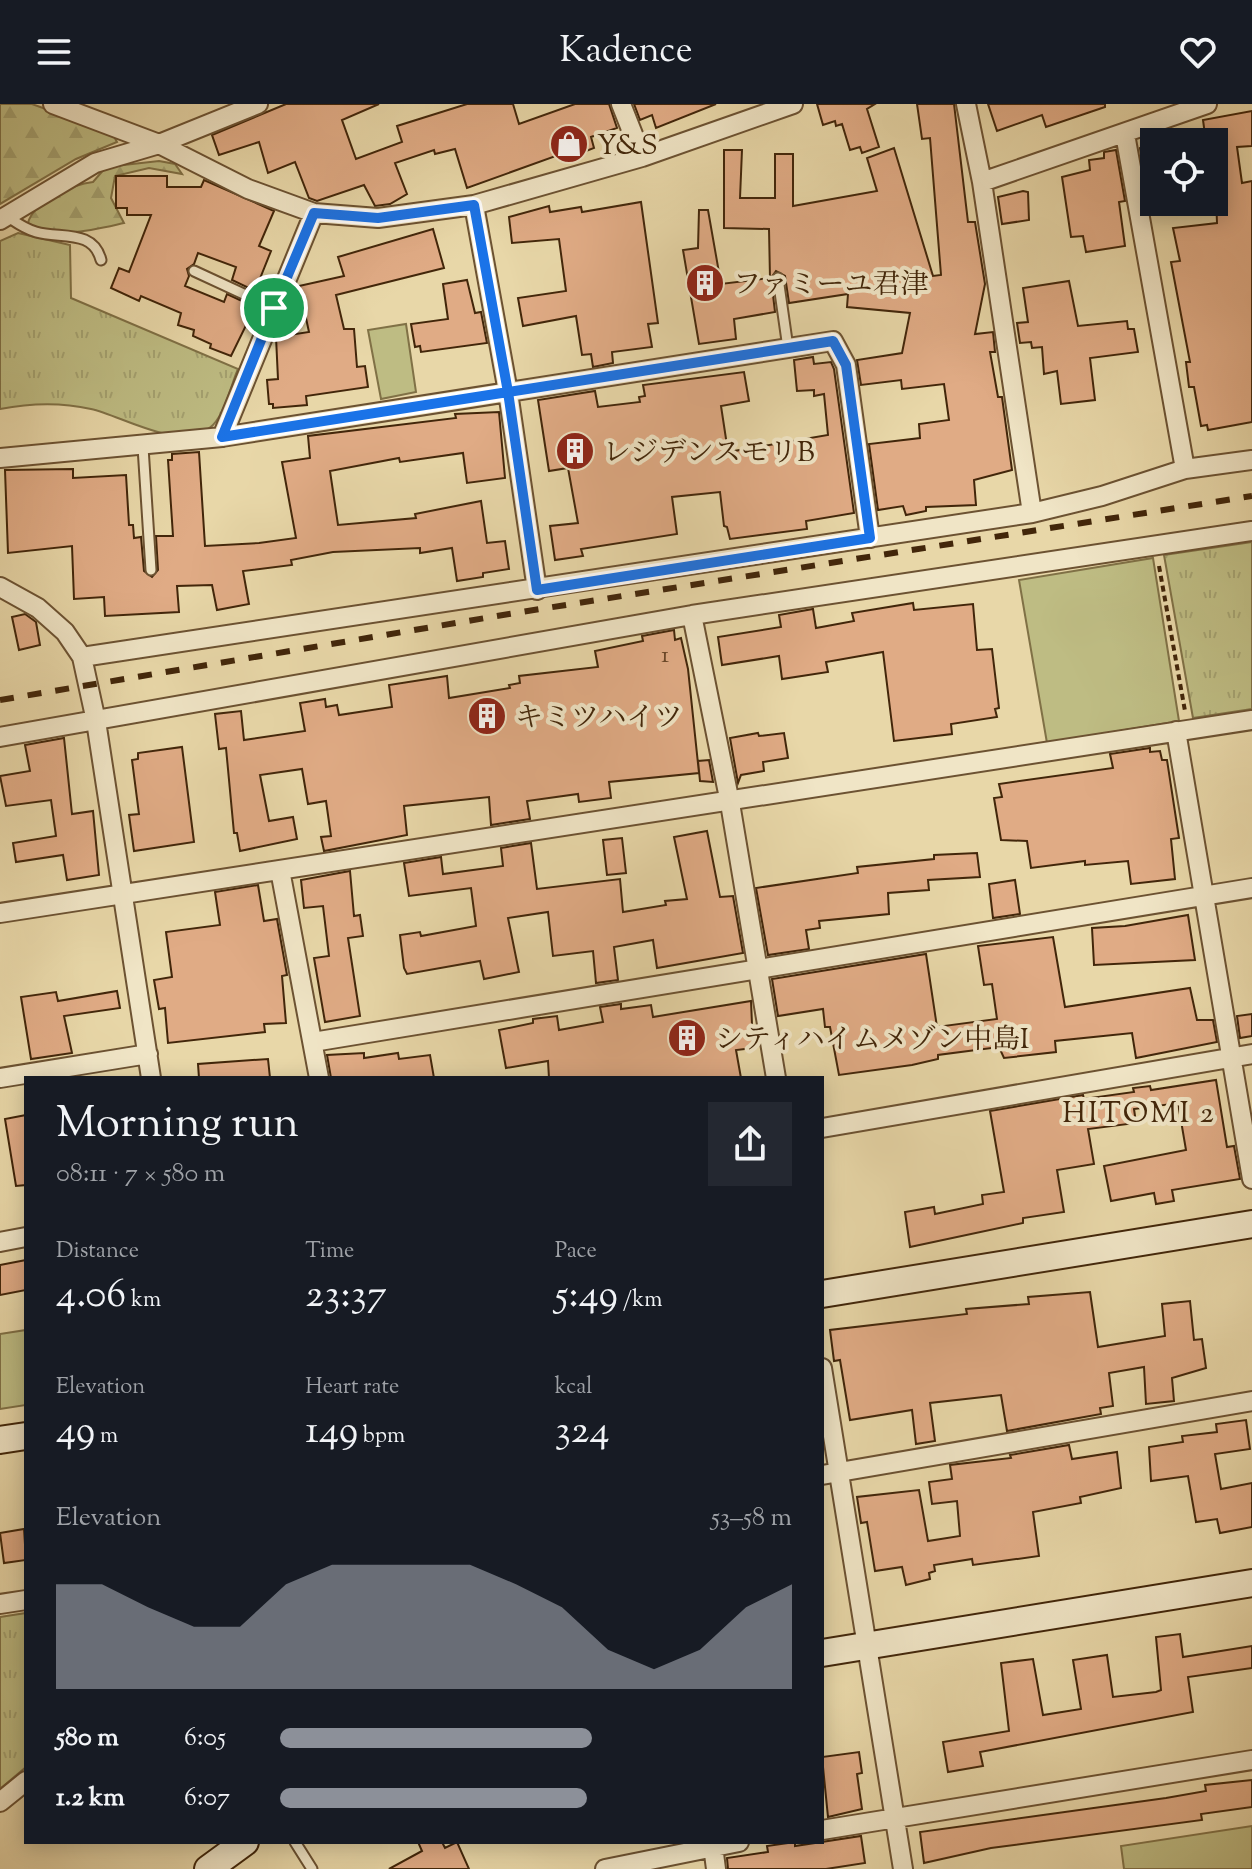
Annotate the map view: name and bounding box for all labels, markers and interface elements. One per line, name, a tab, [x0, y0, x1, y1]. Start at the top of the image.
text: Kadence	[560, 26, 692, 78]
icon: menu	[32, 30, 76, 74]
icon: heart	[1176, 30, 1220, 74]
shop icon: Y&S	[548, 123, 590, 165]
place label: Y&S	[597, 127, 658, 167]
map controls	[1140, 128, 1228, 216]
button: locate	[1140, 128, 1228, 216]
building icon: ファミーユ君津	[684, 262, 726, 304]
place label: ファミーユ君津	[733, 266, 928, 306]
pin	[240, 274, 308, 342]
icon: arrive	[252, 286, 296, 330]
building icon: レジデンスモリB	[554, 430, 596, 472]
place label: レジデンスモリB	[603, 434, 815, 474]
house number: 1	[661, 639, 669, 673]
building icon: キミツハイツ	[466, 695, 508, 737]
place label: キミツハイツ	[515, 699, 682, 739]
building icon: シティハイムメゾン中島I	[666, 1017, 708, 1059]
place label: シティハイムメゾン中島I	[715, 1021, 1029, 1061]
district label: HITOMI 2	[1062, 1093, 1216, 1136]
text: Morning run	[56, 1094, 299, 1157]
button: share	[708, 1102, 792, 1186]
text: 08:11 · 7 × 580 m	[56, 1156, 225, 1193]
text: Distance	[56, 1236, 139, 1268]
text: Time	[305, 1236, 354, 1268]
text: Pace	[555, 1236, 597, 1268]
text: 4.06	[56, 1268, 126, 1325]
text: 23:37	[305, 1268, 387, 1325]
text: 5:49	[555, 1268, 618, 1325]
text: km	[126, 1285, 161, 1317]
text: /km	[618, 1285, 662, 1317]
text: Elevation	[56, 1372, 145, 1404]
text: Heart rate	[305, 1372, 399, 1404]
text: kcal	[555, 1372, 592, 1404]
text: 49	[56, 1404, 95, 1461]
text: 149	[305, 1404, 358, 1461]
text: 324	[555, 1404, 610, 1461]
text: m	[95, 1421, 118, 1453]
text: bpm	[358, 1421, 405, 1453]
text: Elevation	[56, 1500, 161, 1537]
text: 53–58 m	[711, 1500, 792, 1537]
text: 580 m	[56, 1720, 119, 1757]
text: 6:05	[184, 1720, 226, 1757]
text: 1.2 km	[56, 1780, 125, 1817]
text: 6:07	[184, 1780, 230, 1817]

